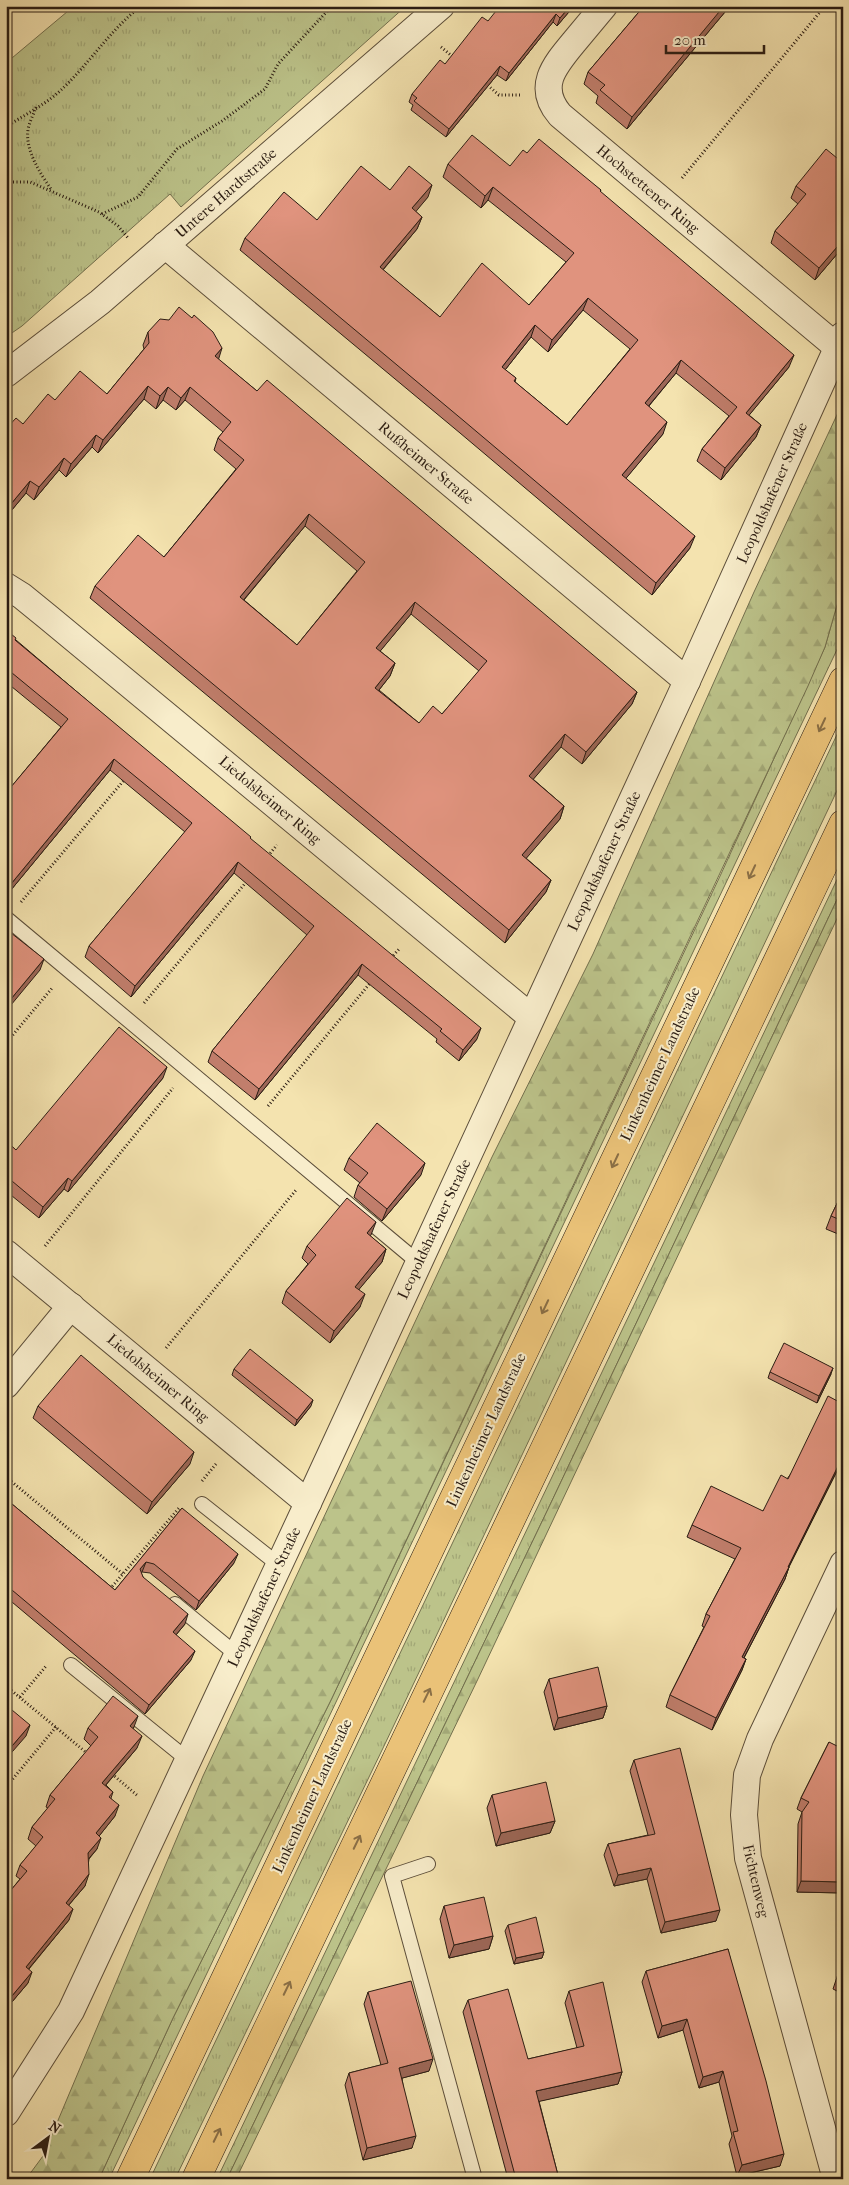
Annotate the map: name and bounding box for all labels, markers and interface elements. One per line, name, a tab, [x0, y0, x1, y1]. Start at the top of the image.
scale bar	[666, 22, 764, 54]
text: 20 m	[674, 31, 706, 49]
street label: Hochstettener Ring	[593, 141, 704, 238]
street label: Untere Hardtstraße	[172, 144, 281, 242]
street label: Rußheimer Straße	[375, 418, 478, 509]
street label: Leopoldshafener Straße	[733, 419, 812, 566]
one-way arrow	[817, 717, 826, 732]
street label: Liedolsheimer Ring	[215, 752, 325, 849]
street label: Leopoldshafener Straße	[564, 787, 645, 934]
one-way arrow	[747, 864, 756, 879]
street label: Linkenheimer Landstraße	[616, 984, 704, 1144]
one-way arrow	[609, 1153, 619, 1168]
street label: Leopoldshafener Straße	[394, 1155, 475, 1302]
one-way arrow	[539, 1300, 549, 1315]
street label: Liedolsheimer Ring	[103, 1330, 213, 1427]
street label: Linkenheimer Landstraße	[442, 1350, 530, 1510]
street label: Leopoldshafener Straße	[224, 1523, 305, 1670]
one-way arrow	[423, 1688, 433, 1703]
street label: Linkenheimer Landstraße	[268, 1716, 356, 1876]
one-way arrow	[352, 1834, 362, 1849]
street label: Fichtenweg	[739, 1843, 773, 1920]
one-way arrow	[283, 1981, 292, 1996]
north arrow	[22, 2112, 72, 2162]
text: N	[46, 2117, 64, 2138]
one-way arrow	[213, 2128, 222, 2143]

